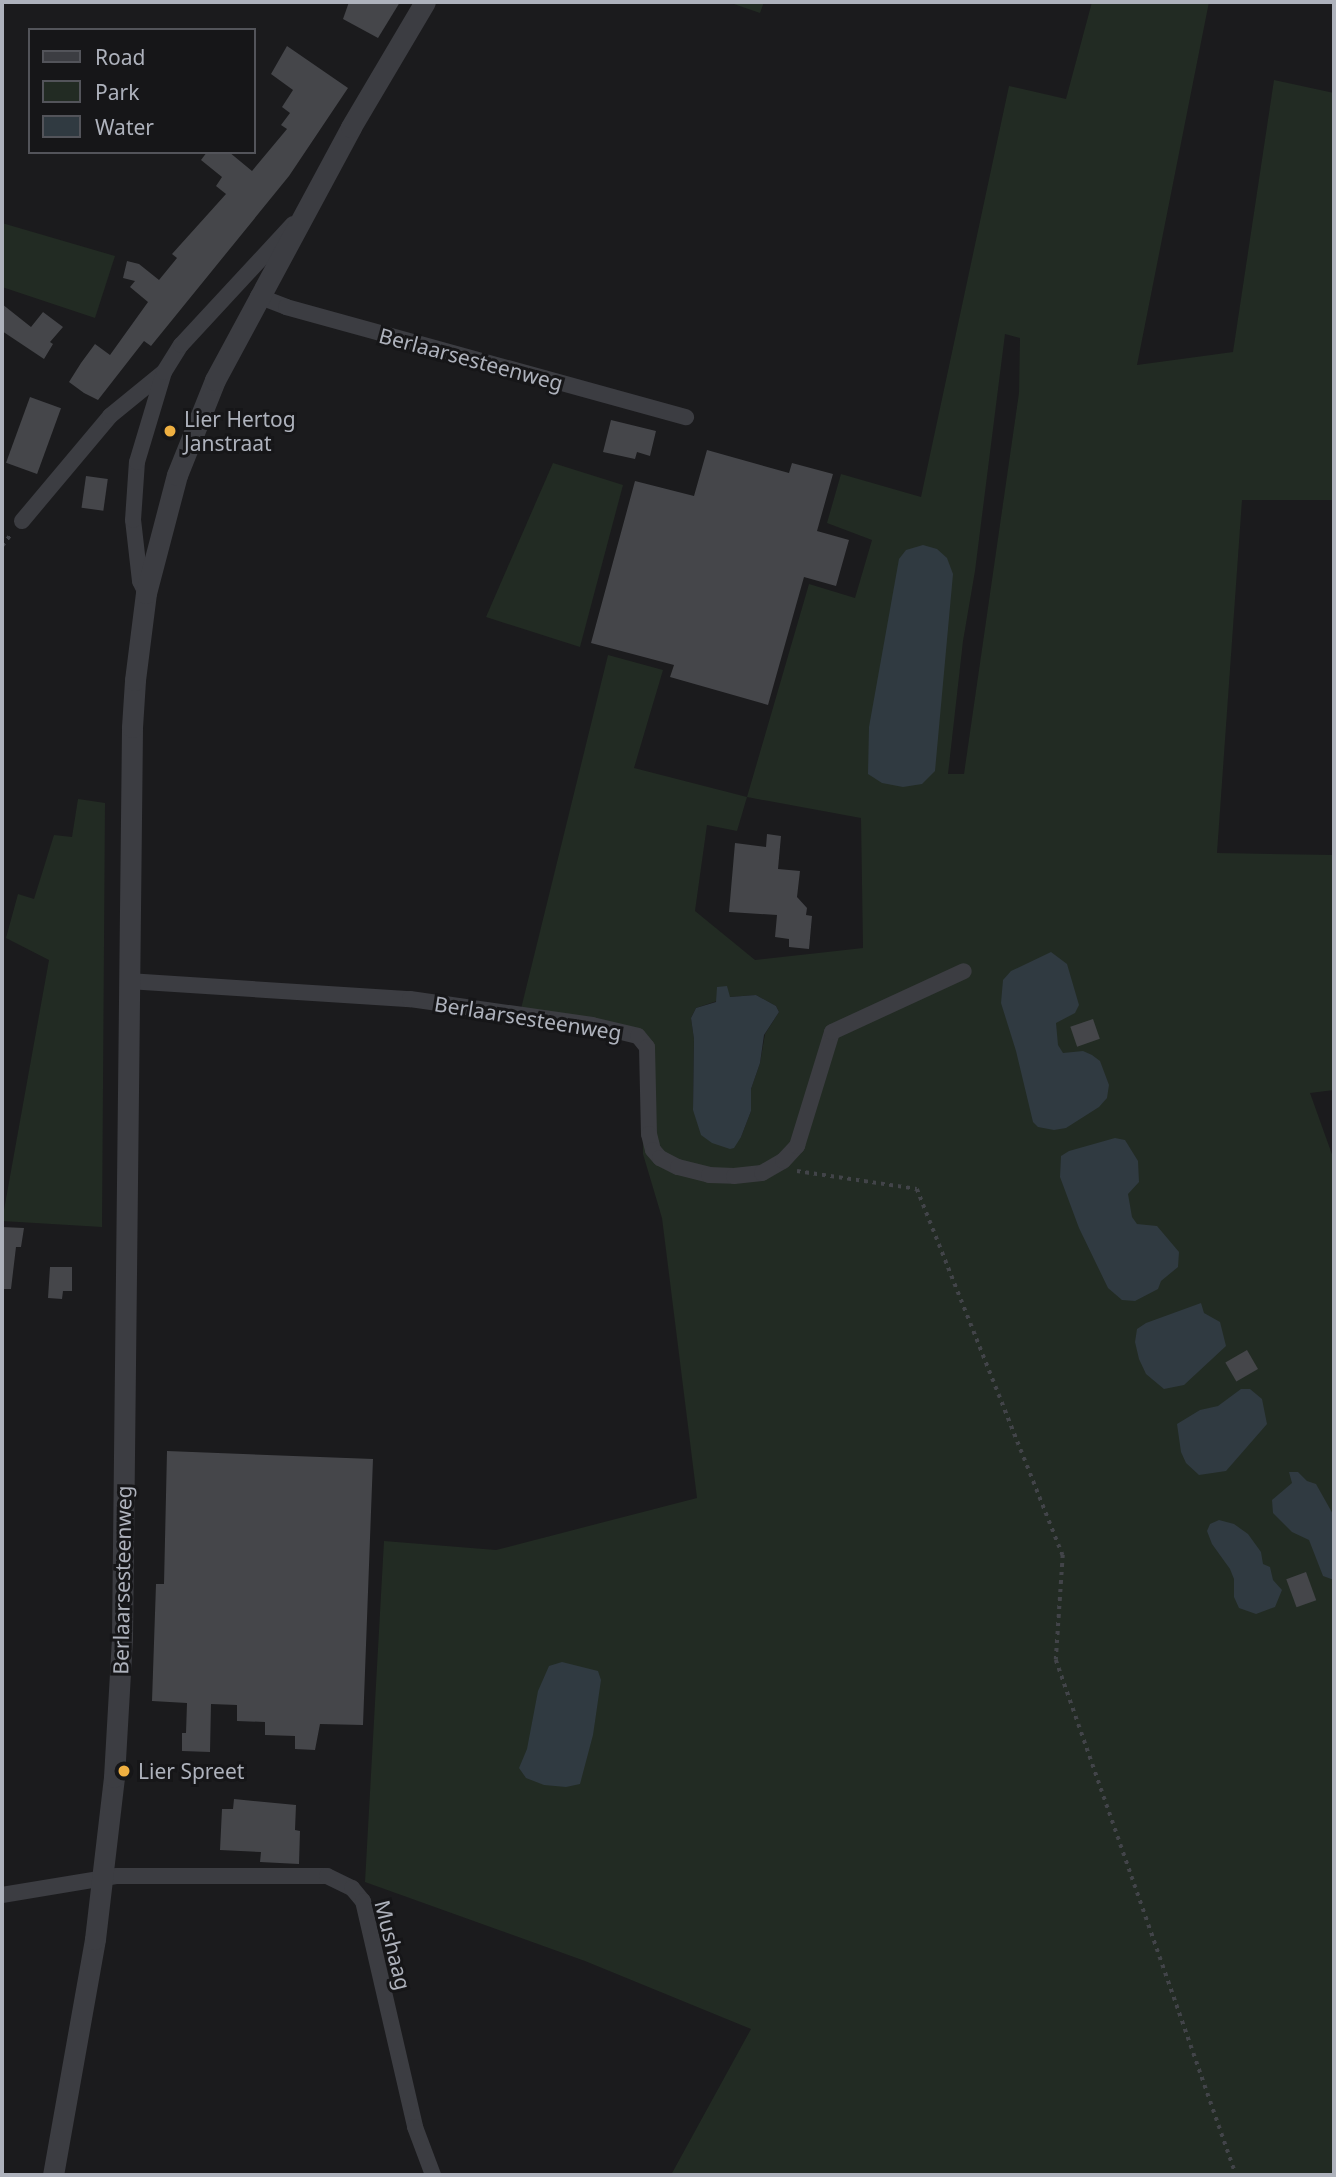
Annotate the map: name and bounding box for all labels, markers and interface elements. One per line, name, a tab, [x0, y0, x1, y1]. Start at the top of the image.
legend	[28, 28, 256, 154]
text: Road	[95, 43, 145, 71]
text: Park	[95, 78, 139, 106]
text: Water	[95, 113, 154, 141]
street label: Berlaarsesteenweg	[376, 322, 566, 396]
place label: Lier Hertog Janstraat	[184, 406, 296, 456]
marker: Lier Hertog Janstraat	[162, 423, 178, 439]
street label: Berlaarsesteenweg	[433, 991, 623, 1045]
street label: Berlaarsesteenweg	[108, 1485, 136, 1675]
place label: Lier Spreet	[138, 1758, 244, 1784]
marker: Lier Spreet	[116, 1763, 132, 1779]
street label: Mushaag	[370, 1898, 416, 1992]

